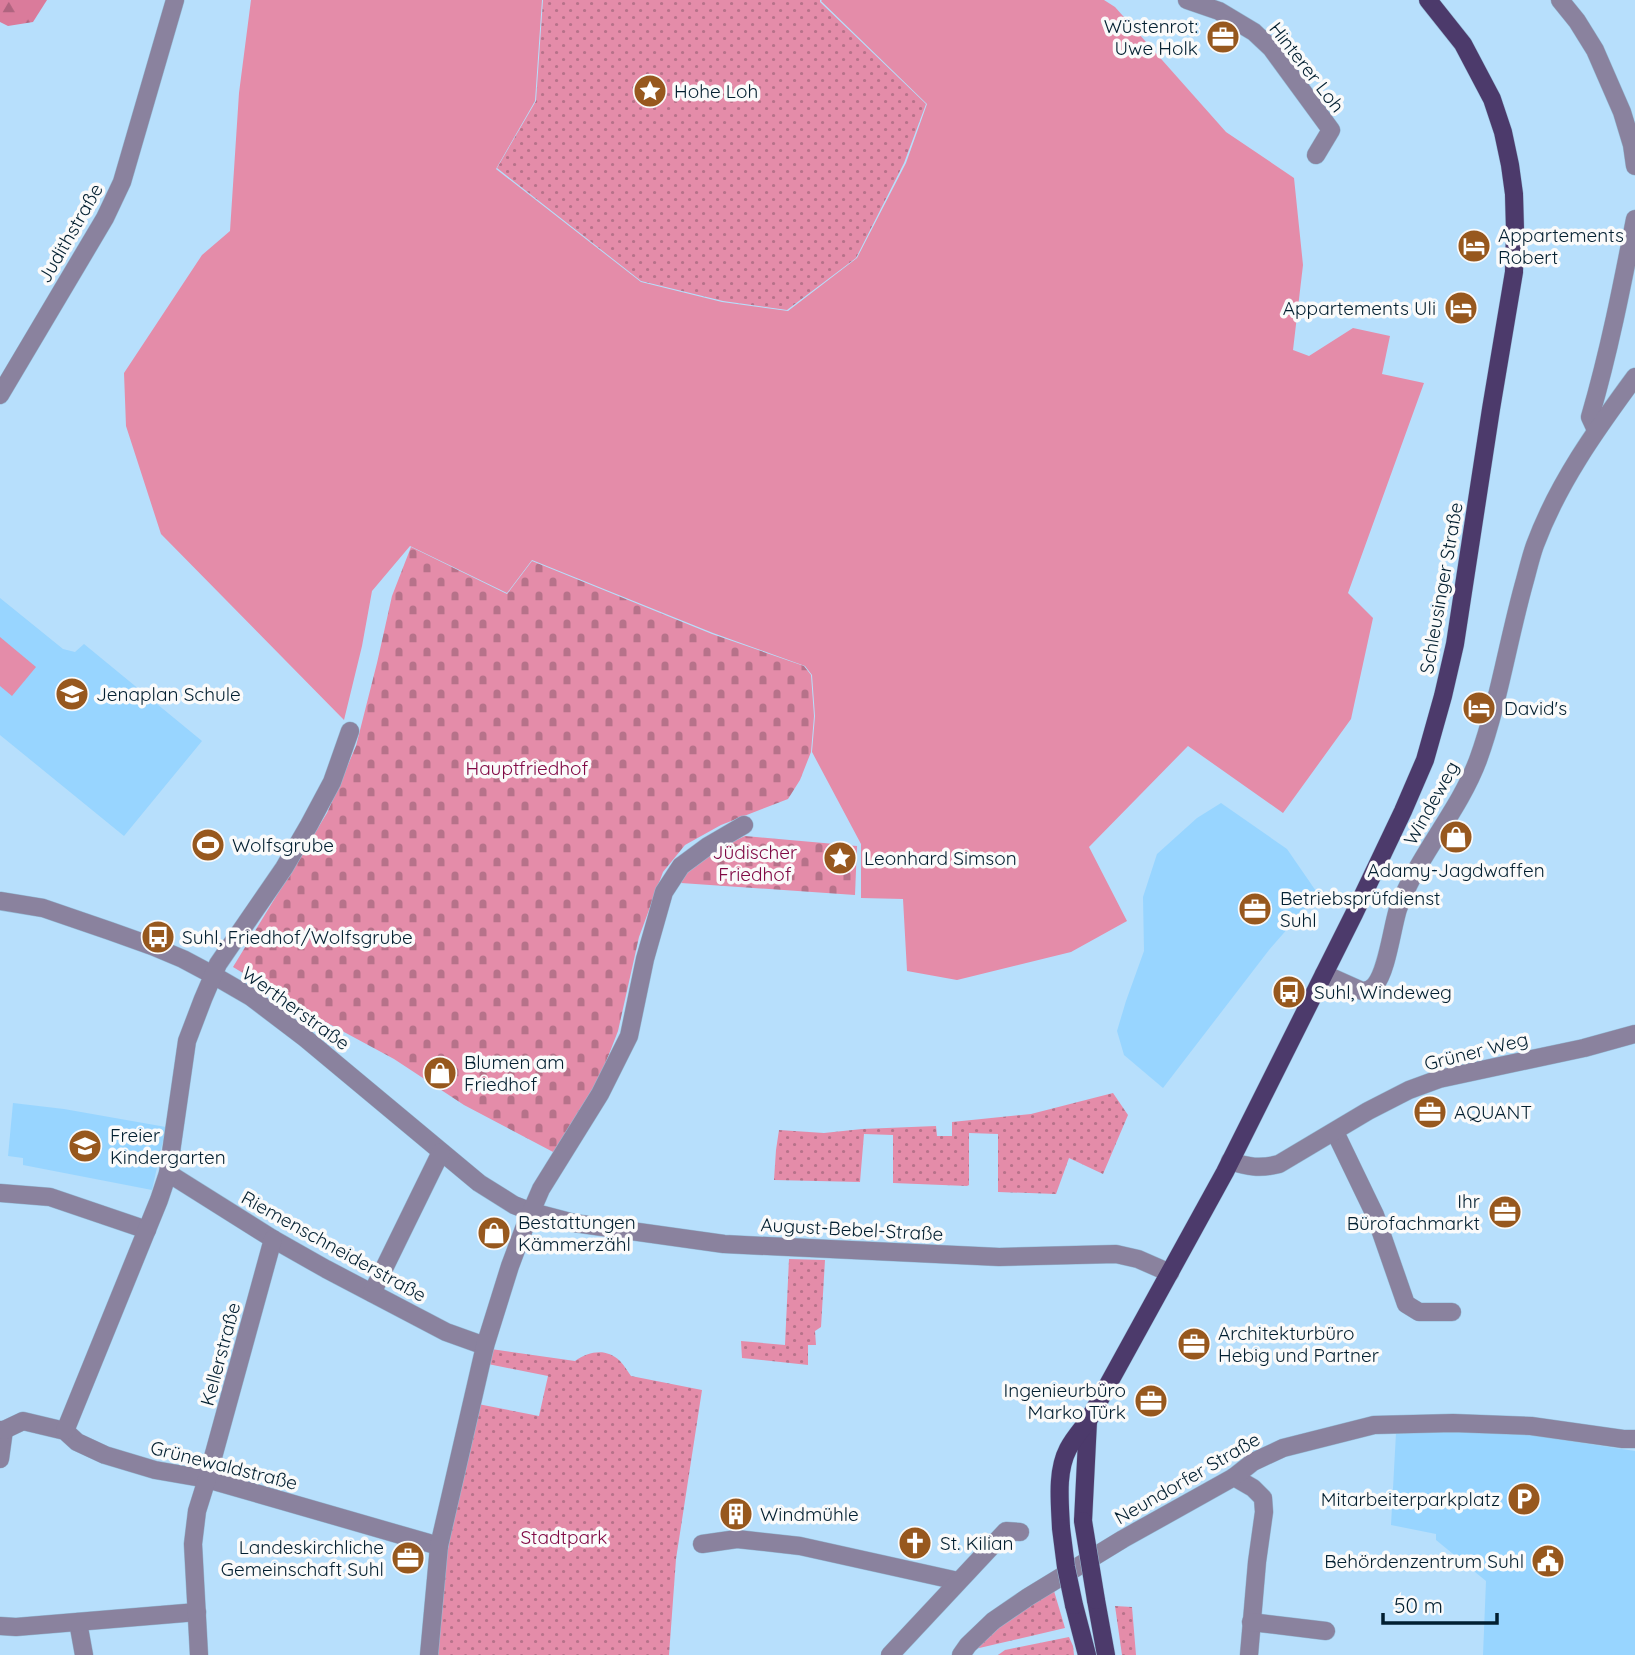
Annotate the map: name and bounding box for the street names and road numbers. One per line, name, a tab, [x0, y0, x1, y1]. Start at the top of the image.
street label: Hinterer Loh	[1264, 17, 1350, 117]
street label: Judithstraße	[32, 179, 108, 287]
street label: Schleusinger Straße	[1414, 500, 1468, 676]
street label: Windeweg	[1398, 757, 1464, 849]
street label: Wertherstraße	[237, 961, 355, 1055]
street label: Grüner Weg	[1422, 1027, 1530, 1075]
street label: Riemenschneiderstraße	[237, 1185, 431, 1307]
street label: August-Bebel-Straße	[760, 1212, 944, 1246]
street label: Kellerstraße	[195, 1300, 245, 1408]
street label: Neundorfer Straße	[1110, 1427, 1264, 1529]
street label: Grünewaldstraße	[148, 1435, 300, 1495]

